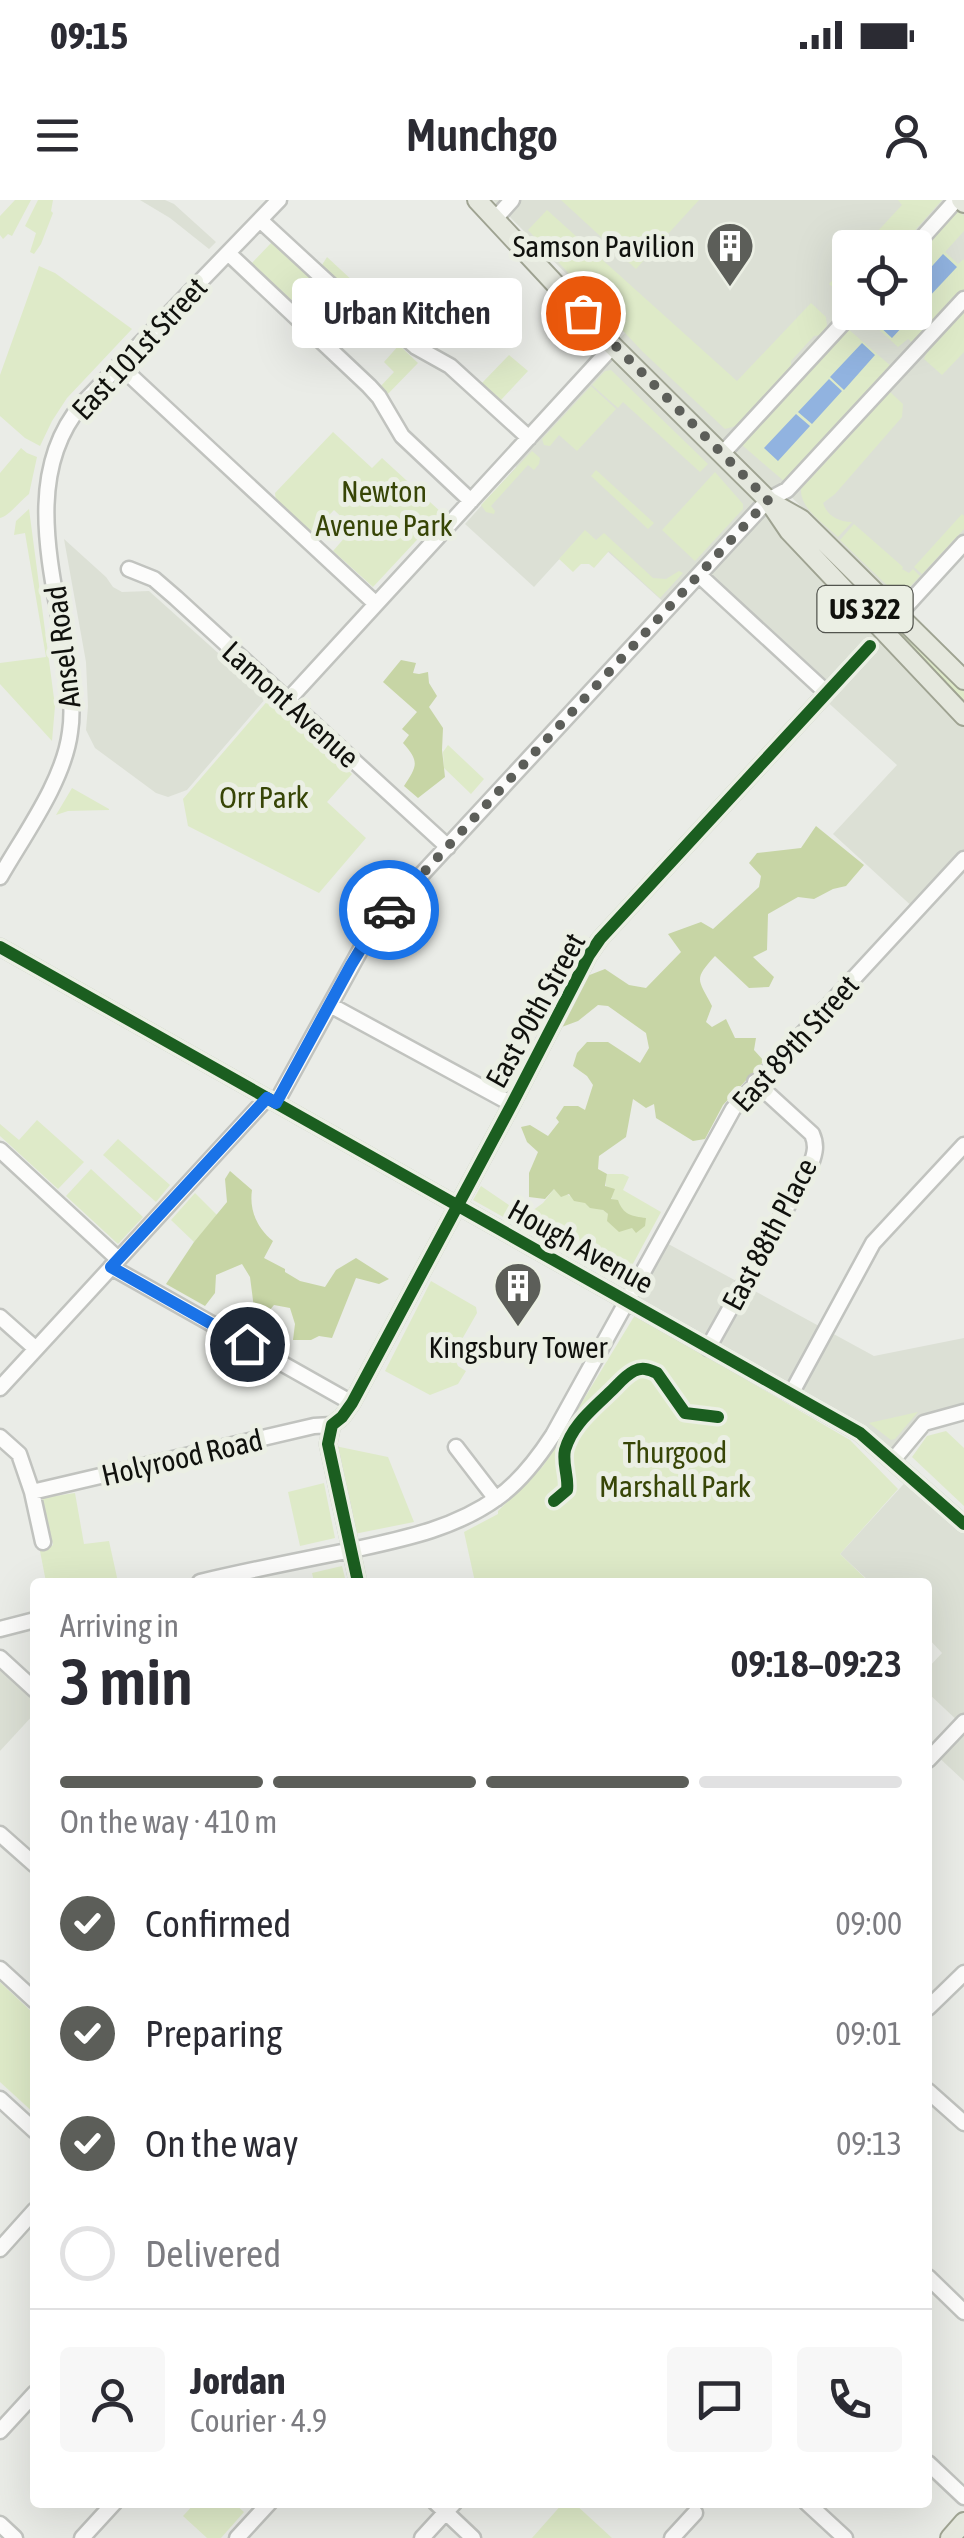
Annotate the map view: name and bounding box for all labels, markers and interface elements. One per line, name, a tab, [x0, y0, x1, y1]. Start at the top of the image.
text: 09:15	[50, 14, 128, 57]
icon: menu	[30, 108, 85, 163]
icon: person	[879, 108, 934, 163]
text: Munchgo	[406, 109, 558, 161]
building icon: Samson Pavilion	[704, 220, 756, 288]
place label: Samson Pavilion	[513, 229, 695, 263]
map controls	[832, 230, 932, 330]
button: locate	[832, 230, 932, 330]
street label: East 101st Street	[65, 270, 213, 426]
pin	[541, 271, 626, 356]
callout: Urban Kitchen	[293, 278, 523, 348]
icon: bag	[556, 286, 611, 341]
text: Urban Kitchen	[323, 294, 491, 331]
park label: Newton Avenue Park	[315, 474, 453, 542]
street label: Ansel Road	[38, 584, 86, 710]
road number: US 322	[818, 586, 912, 632]
street label: Lamont Avenue	[216, 634, 366, 774]
park label: Orr Park	[219, 780, 309, 814]
courier	[339, 860, 439, 960]
icon: car	[362, 883, 417, 938]
street label: East 90th Street	[479, 927, 591, 1093]
street label: East 89th Street	[725, 968, 865, 1118]
street label: East 88th Place	[715, 1152, 823, 1316]
street label: Hough Avenue	[503, 1192, 659, 1300]
building icon: Kingsbury Tower	[492, 1260, 544, 1328]
pin	[205, 1302, 290, 1387]
icon: home	[220, 1317, 275, 1372]
place label: Kingsbury Tower	[429, 1330, 609, 1364]
street label: Holyrood Road	[98, 1422, 266, 1492]
park label: Thurgood Marshall Park	[599, 1435, 751, 1503]
text: Arriving in	[60, 1607, 179, 1644]
text: 09:18–09:23	[730, 1642, 902, 1685]
text: 3 min	[60, 1644, 193, 1719]
text: On the way · 410 m	[60, 1803, 277, 1840]
icon: check	[60, 1896, 115, 1951]
text: Confirmed	[145, 1902, 291, 1945]
text: 09:00	[836, 1905, 902, 1942]
icon: check	[60, 2006, 115, 2061]
text: Preparing	[145, 2012, 283, 2055]
text: 09:01	[836, 2015, 902, 2052]
icon: check	[60, 2116, 115, 2171]
text: On the way	[145, 2122, 298, 2165]
text: 09:13	[836, 2125, 902, 2162]
text: Delivered	[145, 2232, 281, 2275]
button: person	[60, 2347, 165, 2452]
button: chat	[667, 2347, 772, 2452]
button: phone	[797, 2347, 902, 2452]
text: Jordan	[190, 2359, 285, 2402]
text: Courier · 4.9	[190, 2402, 327, 2439]

